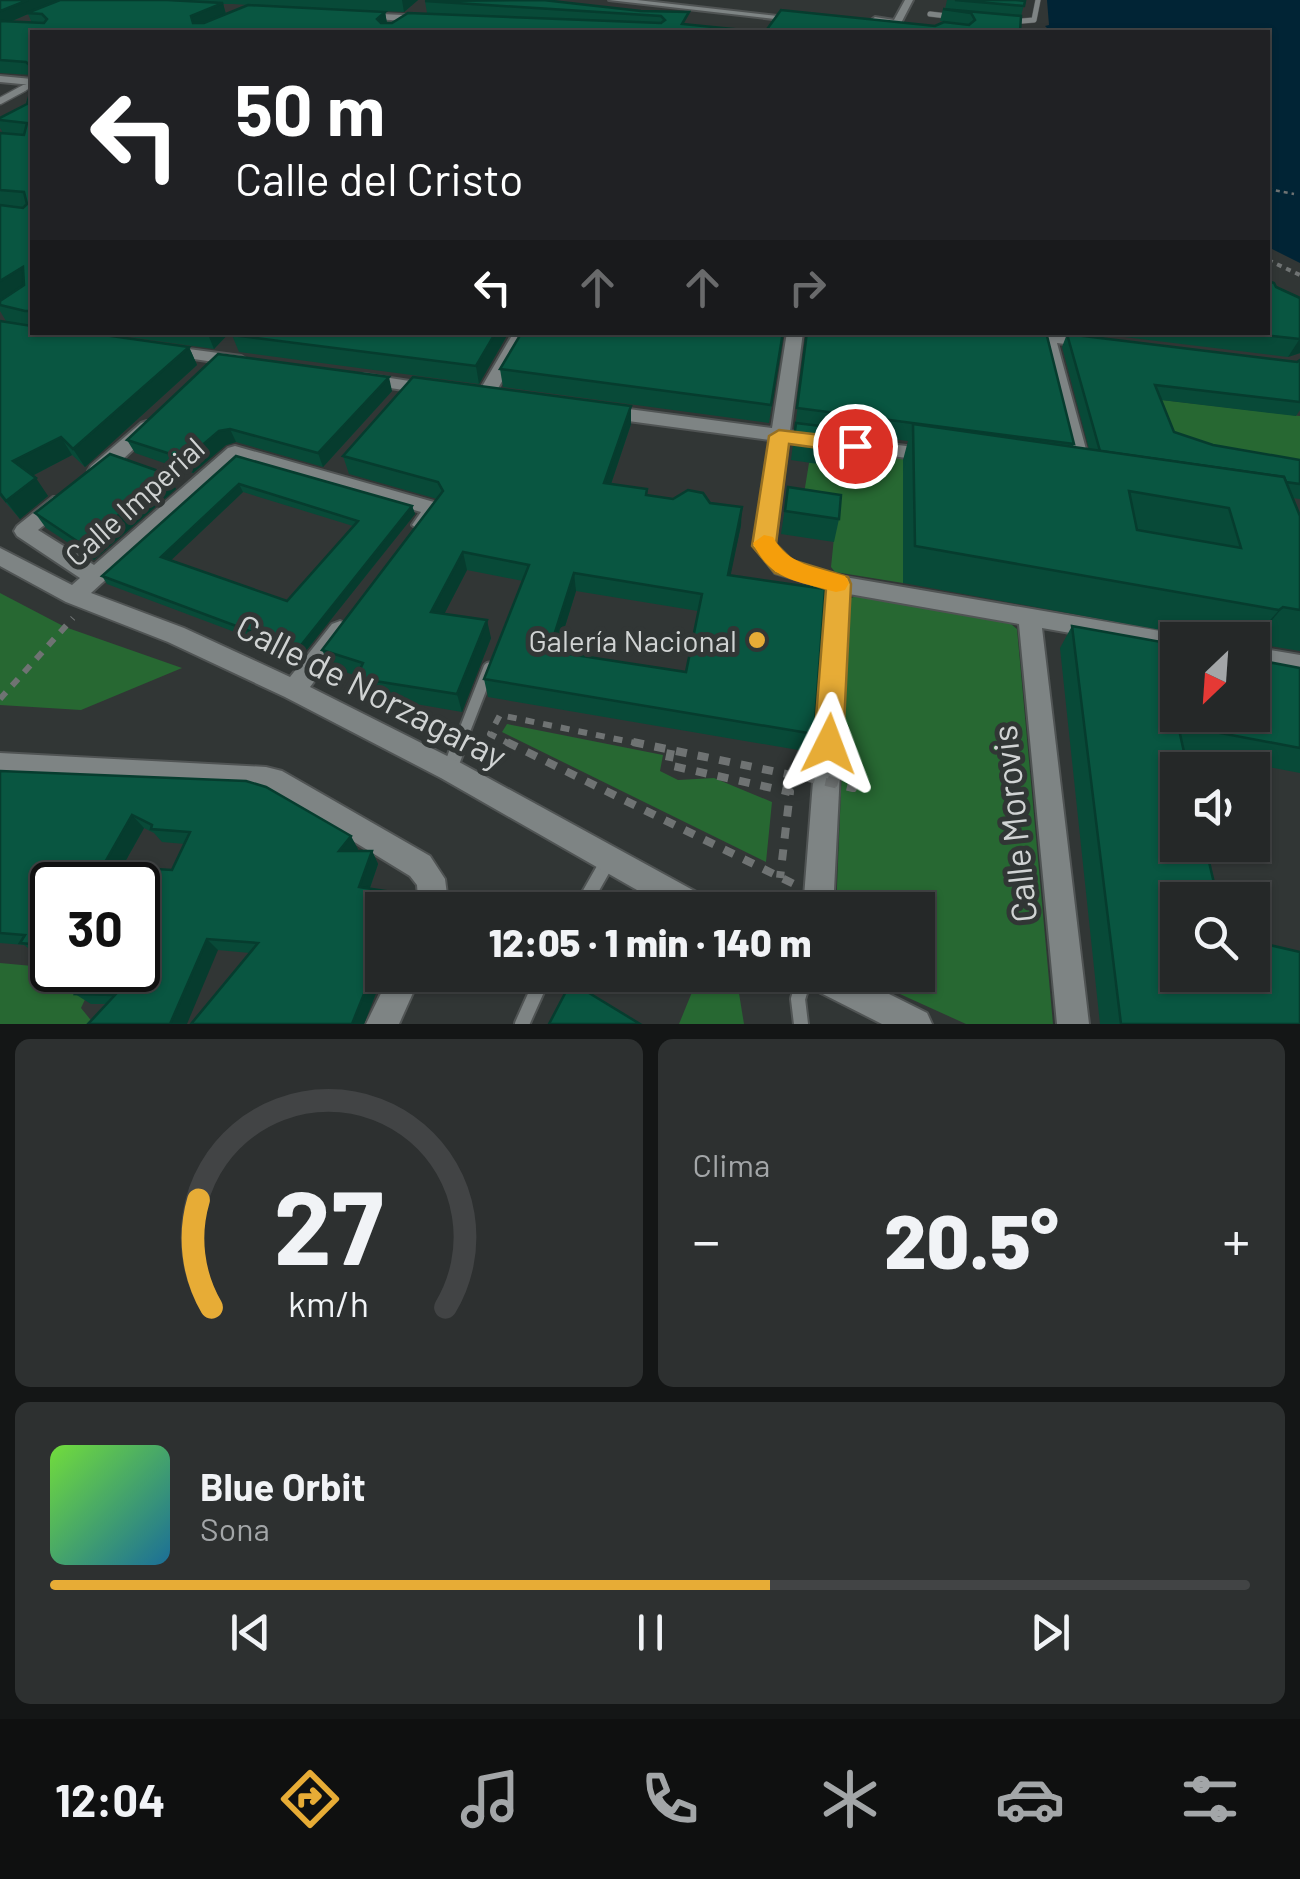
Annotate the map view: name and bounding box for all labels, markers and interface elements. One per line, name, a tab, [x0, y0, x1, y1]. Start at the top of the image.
text: 50 m	[235, 66, 385, 150]
icon: left	[70, 70, 200, 200]
text: Calle del Cristo	[235, 151, 524, 205]
icon: left	[465, 260, 520, 315]
icon: ahead	[570, 260, 625, 315]
icon: ahead	[675, 260, 730, 315]
icon: right	[780, 260, 835, 315]
pin	[813, 404, 898, 489]
icon: arrive	[828, 419, 883, 474]
street label: Calle Imperial	[57, 429, 211, 573]
street label: Calle de Norzagaray	[230, 604, 514, 776]
place label: Galería Nacional	[528, 622, 737, 658]
north arrow	[1160, 622, 1270, 732]
map controls	[1160, 622, 1270, 992]
marker: Galería Nacional	[746, 629, 768, 651]
position arrow	[777, 692, 881, 796]
street label: Calle Morovis	[982, 723, 1044, 925]
button: sound	[1160, 752, 1270, 862]
speed limit sign: 30	[30, 862, 160, 992]
button: search	[1160, 882, 1270, 992]
text: 12:05 · 1 min · 140 m	[489, 919, 811, 965]
text: Clima	[693, 1145, 770, 1183]
text: 27	[274, 1161, 384, 1286]
text: 20.5°	[884, 1194, 1059, 1284]
text: −	[693, 1206, 720, 1272]
text: +	[1222, 1206, 1250, 1272]
text: km/h	[288, 1281, 369, 1324]
text: Blue Orbit	[200, 1463, 366, 1509]
text: Sona	[200, 1509, 270, 1547]
icon: previous	[223, 1605, 278, 1660]
icon: pause	[623, 1605, 678, 1660]
icon: next	[1023, 1605, 1078, 1660]
icon: directions	[275, 1764, 345, 1834]
icon: music	[455, 1764, 525, 1834]
icon: phone	[635, 1764, 705, 1834]
icon: climate	[815, 1764, 885, 1834]
icon: car	[995, 1764, 1065, 1834]
icon: filters	[1175, 1764, 1245, 1834]
text: 12:04	[55, 1772, 165, 1826]

